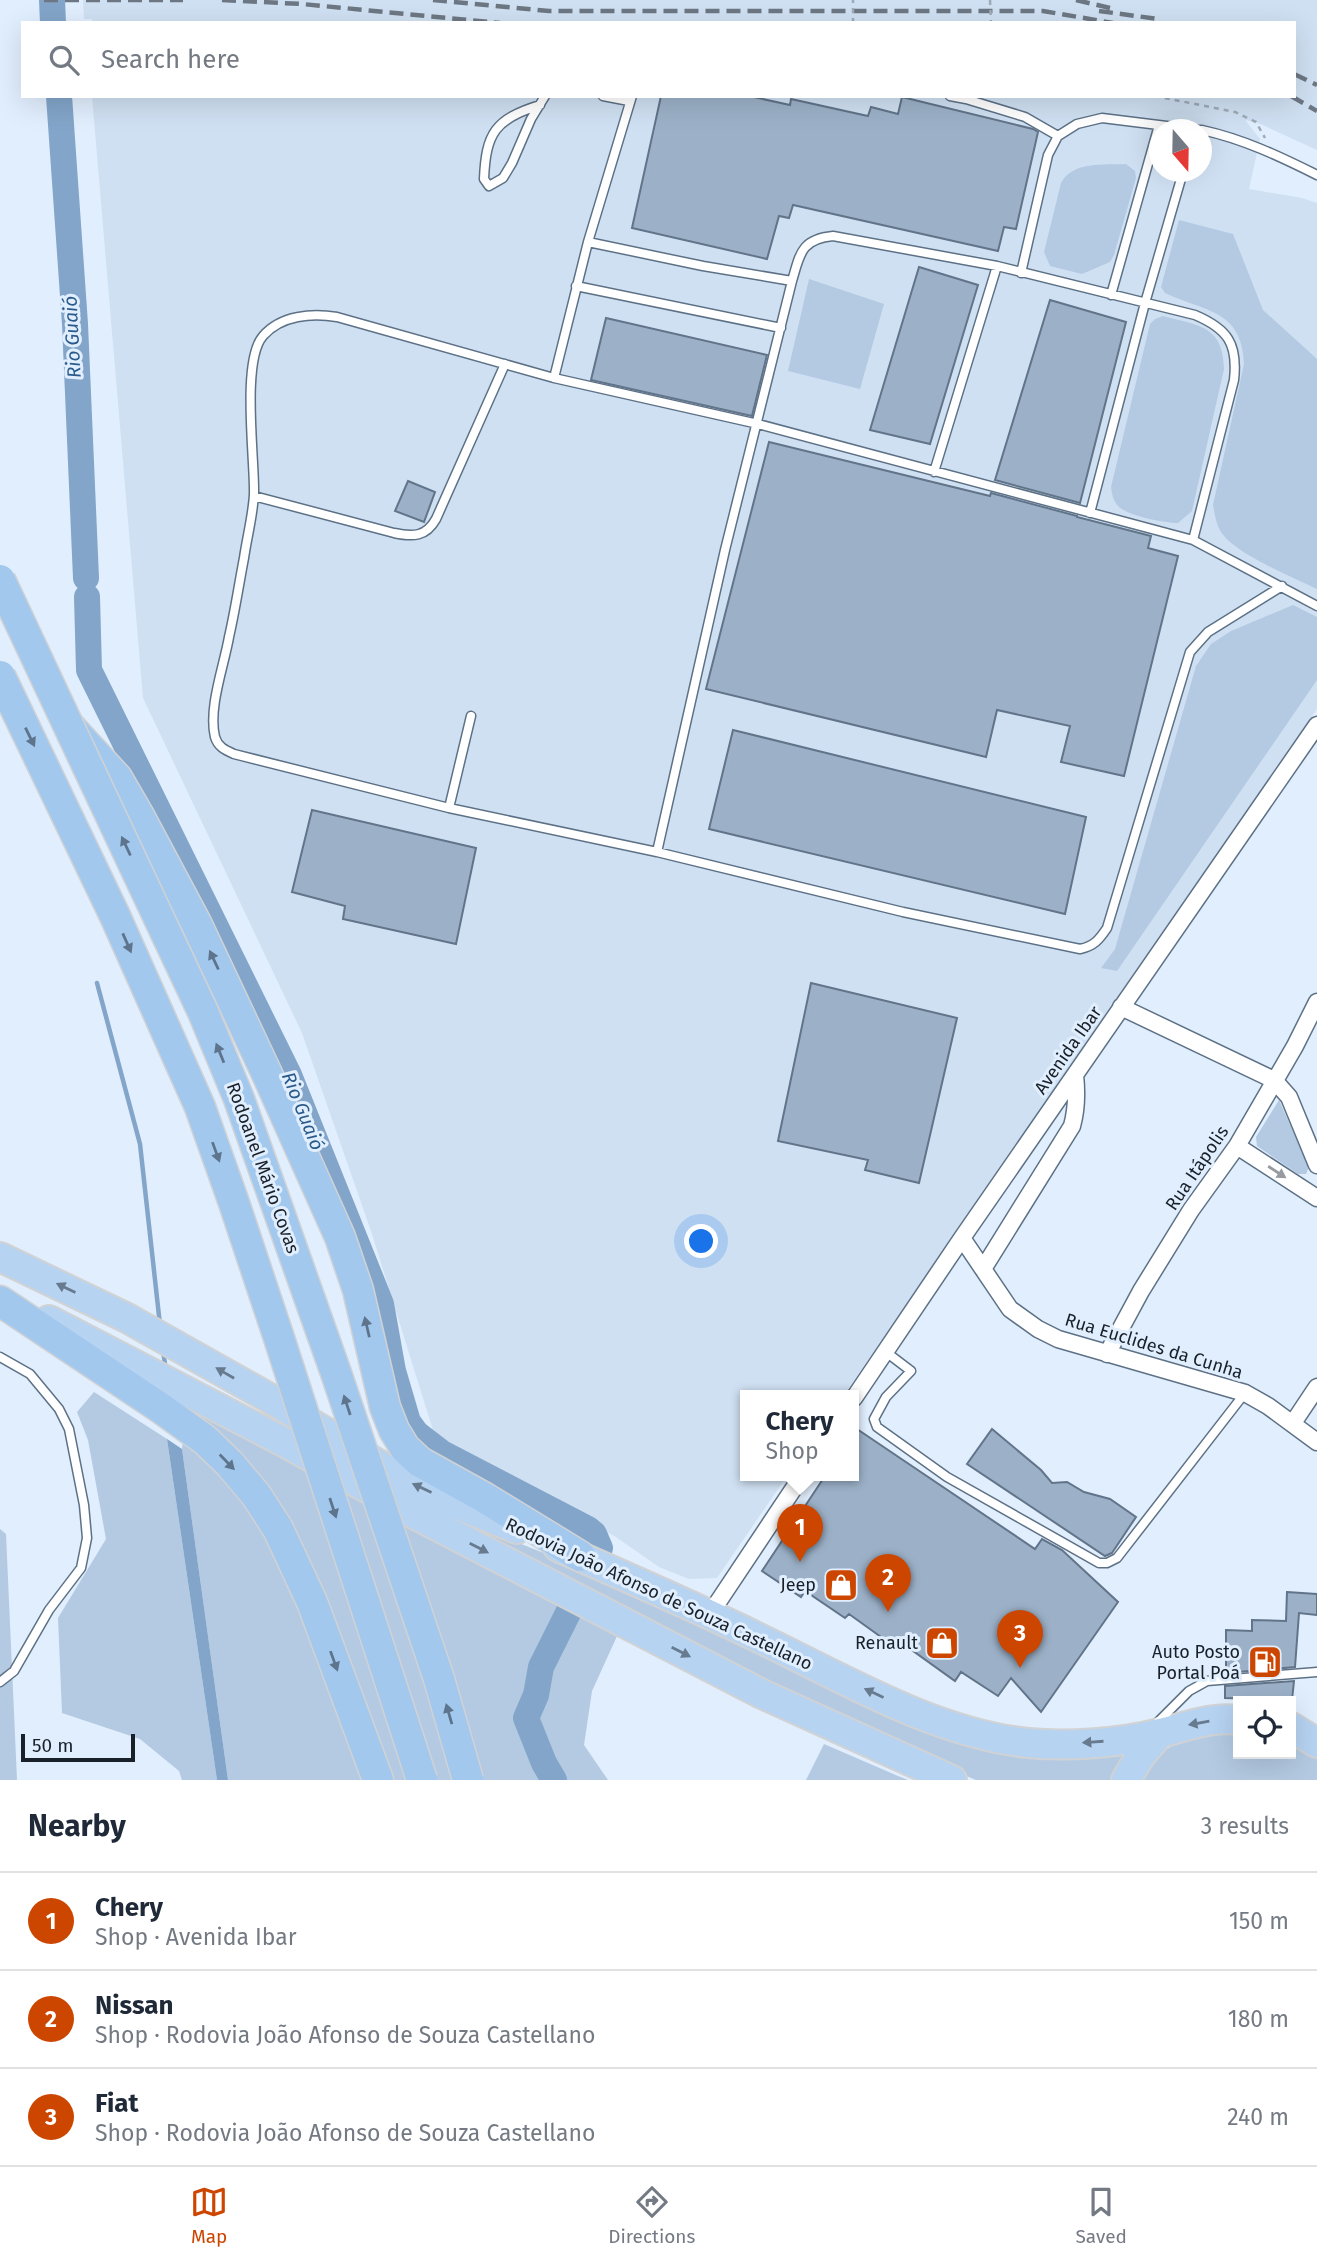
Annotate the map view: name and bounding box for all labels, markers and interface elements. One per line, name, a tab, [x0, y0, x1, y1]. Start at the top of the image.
search box	[21, 21, 1296, 98]
icon: search	[45, 41, 83, 79]
text: Search here	[101, 44, 240, 75]
north arrow	[1149, 119, 1212, 182]
water label: Rio Guaió	[58, 295, 86, 379]
one-way arrow	[24, 727, 35, 748]
one-way arrow	[120, 836, 132, 856]
one-way arrow	[121, 933, 133, 953]
one-way arrow	[208, 950, 219, 970]
street label: Avenida Ibar	[1030, 1002, 1106, 1098]
one-way arrow	[214, 1043, 226, 1063]
water label: Rio Guaió	[277, 1068, 329, 1154]
street label: Rodoanel Mário Covas	[222, 1080, 304, 1256]
street label: Rua Itápolis	[1161, 1121, 1233, 1215]
one-way arrow	[211, 1142, 222, 1163]
one-way arrow	[1268, 1165, 1286, 1179]
your location	[684, 1224, 718, 1258]
one-way arrow	[56, 1283, 76, 1294]
street label: Rua Euclides da Cunha	[1062, 1308, 1246, 1384]
one-way arrow	[362, 1316, 373, 1338]
one-way arrow	[216, 1367, 235, 1379]
popup	[740, 1390, 859, 1481]
one-way arrow	[341, 1395, 352, 1416]
text: Chery	[766, 1406, 833, 1437]
text: Shop	[766, 1437, 819, 1465]
one-way arrow	[219, 1453, 235, 1470]
one-way arrow	[411, 1482, 432, 1493]
one-way arrow	[328, 1498, 339, 1519]
pin: 1	[777, 1504, 823, 1562]
street label: Rodovia João Afonso de Souza Castellano	[502, 1513, 816, 1675]
one-way arrow	[469, 1542, 489, 1553]
pin: 2	[865, 1554, 911, 1612]
shop icon: Jeep	[822, 1566, 860, 1604]
place label: Jeep	[780, 1574, 816, 1596]
pin: 3	[997, 1610, 1043, 1668]
shop icon: Renault	[923, 1624, 961, 1662]
place label: Renault	[855, 1632, 918, 1654]
place label: Auto Posto Portal Poá	[1152, 1641, 1240, 1684]
fuel station icon: Auto Posto Portal Poá	[1246, 1643, 1284, 1681]
one-way arrow	[671, 1647, 691, 1658]
one-way arrow	[328, 1650, 339, 1671]
one-way arrow	[864, 1687, 884, 1699]
map controls	[1233, 1696, 1296, 1759]
button: locate	[1233, 1696, 1296, 1759]
one-way arrow	[443, 1704, 453, 1725]
one-way arrow	[1188, 1718, 1210, 1729]
scale bar	[21, 1731, 135, 1763]
text: 50 m	[32, 1734, 73, 1757]
one-way arrow	[1081, 1737, 1103, 1748]
text: Nearby	[28, 1808, 126, 1844]
text: 3 results	[1201, 1812, 1289, 1840]
text: Chery	[95, 1892, 163, 1923]
text: 1	[46, 1907, 56, 1935]
text: 150 m	[1229, 1907, 1289, 1935]
text: Shop · Avenida Ibar	[95, 1923, 297, 1951]
text: Nissan	[95, 1990, 174, 2021]
text: 2	[45, 2005, 57, 2033]
text: 180 m	[1228, 2005, 1289, 2033]
text: Shop · Rodovia João Afonso de Souza Castellano	[95, 2021, 595, 2049]
text: Fiat	[95, 2088, 139, 2119]
text: 3	[45, 2103, 57, 2131]
text: 240 m	[1227, 2103, 1289, 2131]
text: Shop · Rodovia João Afonso de Souza Castellano	[95, 2119, 595, 2147]
tab: Map	[190, 2183, 228, 2248]
tab: Directions	[608, 2183, 695, 2248]
tab: Saved	[1076, 2183, 1127, 2248]

